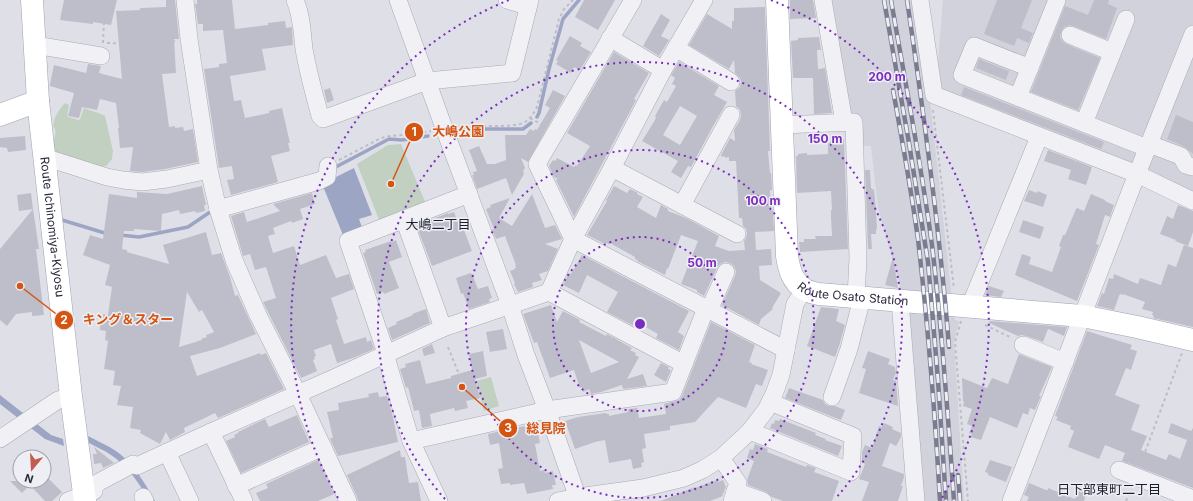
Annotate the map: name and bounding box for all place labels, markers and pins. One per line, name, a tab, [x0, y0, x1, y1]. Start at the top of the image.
callout: 大嶋公園	[404, 119, 492, 144]
callout: キング＆スター	[54, 307, 181, 332]
centre of rings	[633, 317, 647, 331]
callout: 総見院	[498, 416, 573, 441]

